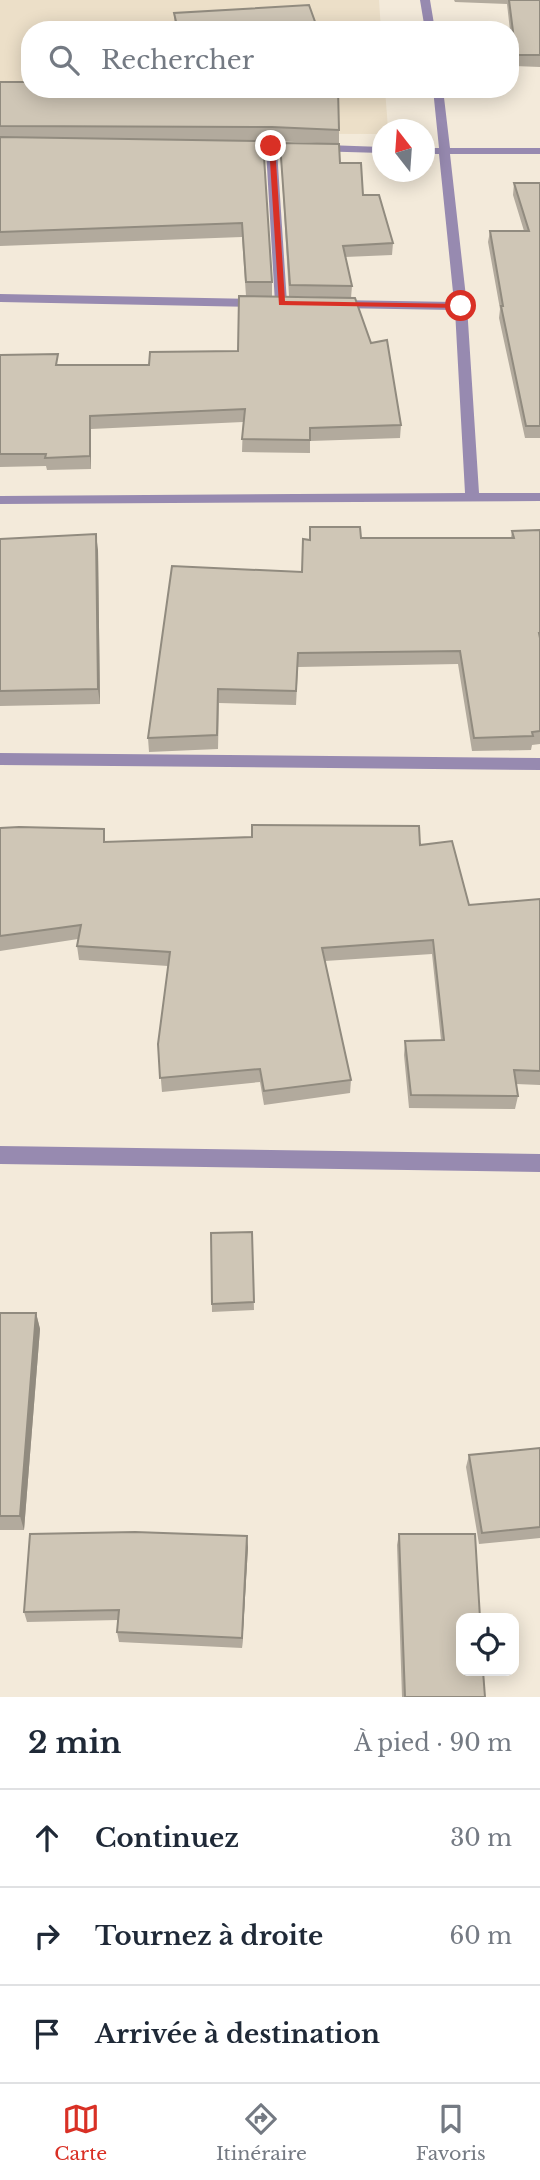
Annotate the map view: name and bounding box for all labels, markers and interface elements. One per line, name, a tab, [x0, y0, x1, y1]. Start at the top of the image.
search box	[21, 21, 519, 98]
icon: search	[45, 41, 83, 79]
text: Rechercher	[101, 44, 254, 76]
north arrow	[372, 119, 435, 182]
route end	[255, 130, 286, 161]
route start	[445, 290, 476, 321]
map controls	[456, 1613, 519, 1676]
button: locate	[456, 1613, 519, 1676]
text: 2 min	[28, 1724, 121, 1761]
text: À pied · 90 m	[354, 1729, 512, 1757]
icon: ahead	[28, 1819, 66, 1857]
text: Continuez	[95, 1822, 239, 1854]
text: 30 m	[450, 1824, 512, 1852]
icon: right	[28, 1917, 66, 1955]
text: Tournez à droite	[95, 1920, 323, 1952]
text: 60 m	[450, 1922, 512, 1950]
icon: arrive	[28, 2015, 66, 2053]
text: Arrivée à destination	[95, 2018, 380, 2050]
tab: Carte	[54, 2100, 107, 2165]
tab: Itinéraire	[216, 2100, 307, 2165]
tab: Favoris	[416, 2100, 486, 2165]

